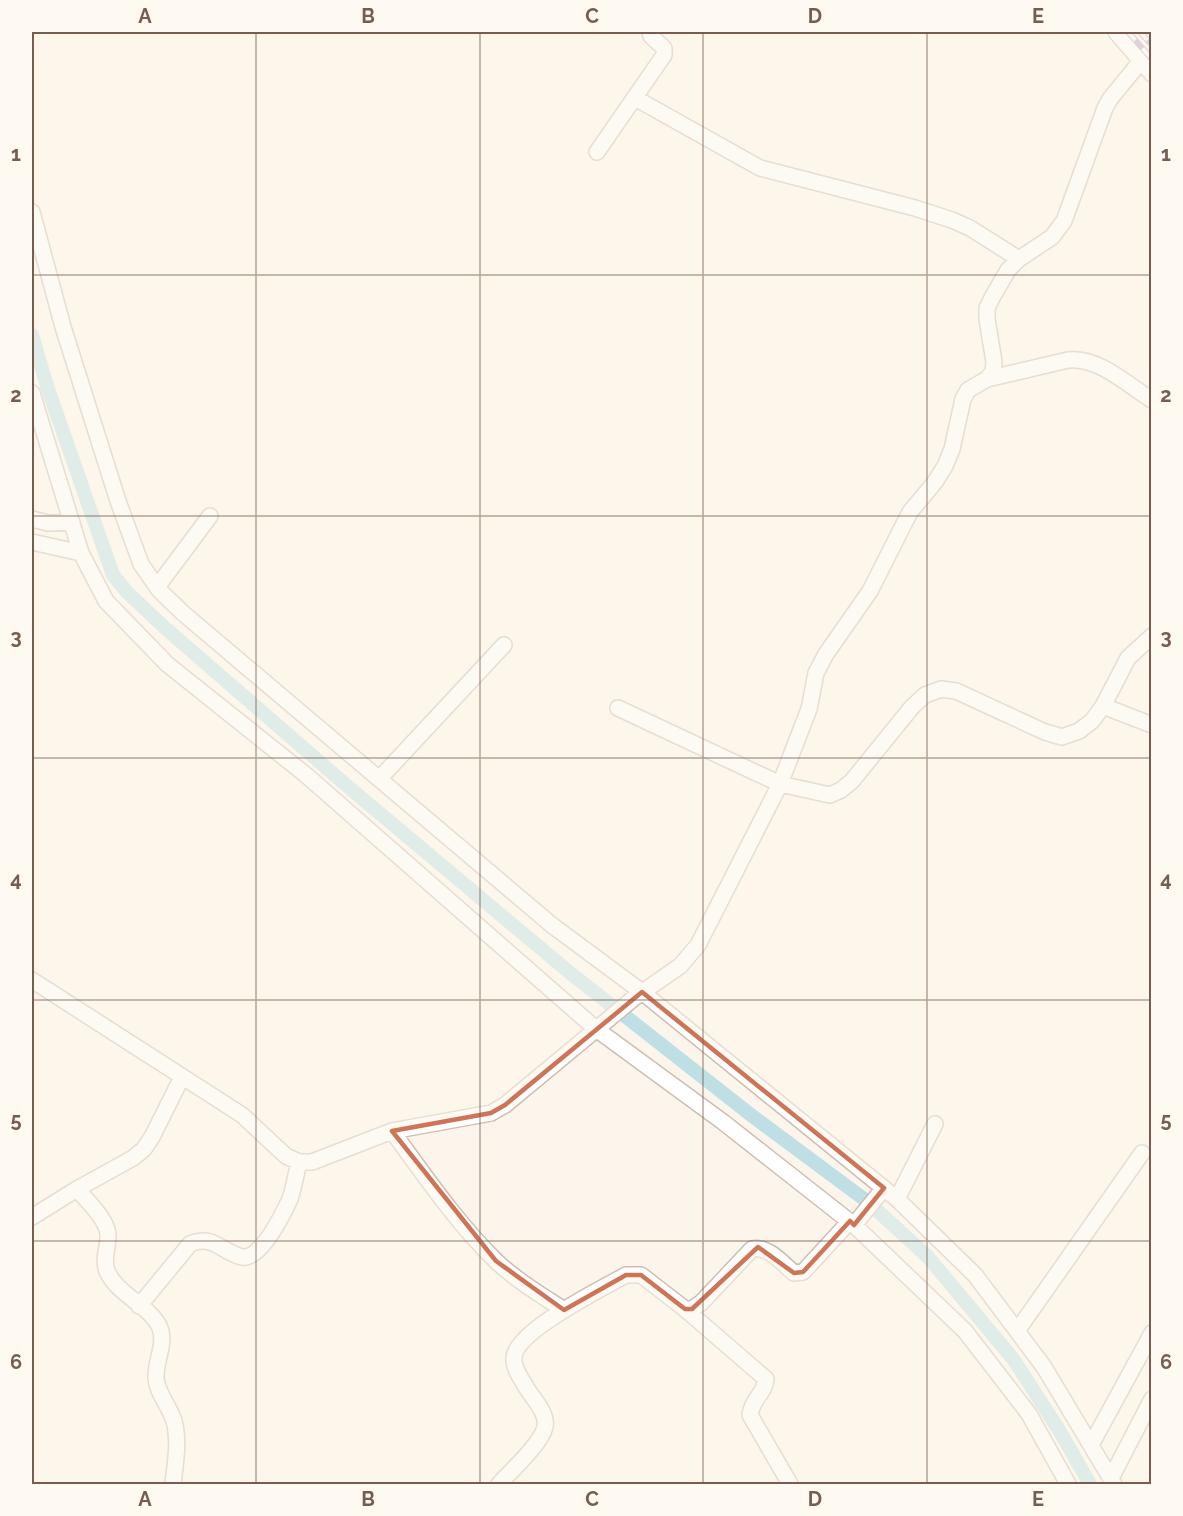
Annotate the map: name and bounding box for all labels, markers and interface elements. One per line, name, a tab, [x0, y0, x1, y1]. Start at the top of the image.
text: A	[138, 4, 152, 28]
text: B	[361, 4, 375, 28]
text: C	[585, 4, 599, 28]
text: D	[808, 4, 822, 28]
text: E	[1032, 4, 1044, 28]
text: 1	[11, 142, 21, 166]
text: 1	[1161, 142, 1171, 166]
text: 2	[10, 383, 22, 407]
text: 2	[1160, 383, 1172, 407]
text: 3	[10, 625, 22, 649]
text: 3	[1160, 625, 1172, 649]
text: 4	[10, 867, 22, 891]
text: 4	[1160, 867, 1172, 891]
text: 5	[10, 1108, 22, 1132]
text: 5	[1160, 1108, 1172, 1132]
text: 6	[10, 1350, 22, 1374]
text: 6	[1160, 1350, 1172, 1374]
text: A	[138, 1487, 152, 1511]
text: B	[361, 1487, 375, 1511]
text: C	[585, 1487, 599, 1511]
text: D	[808, 1487, 822, 1511]
text: E	[1032, 1487, 1044, 1511]

